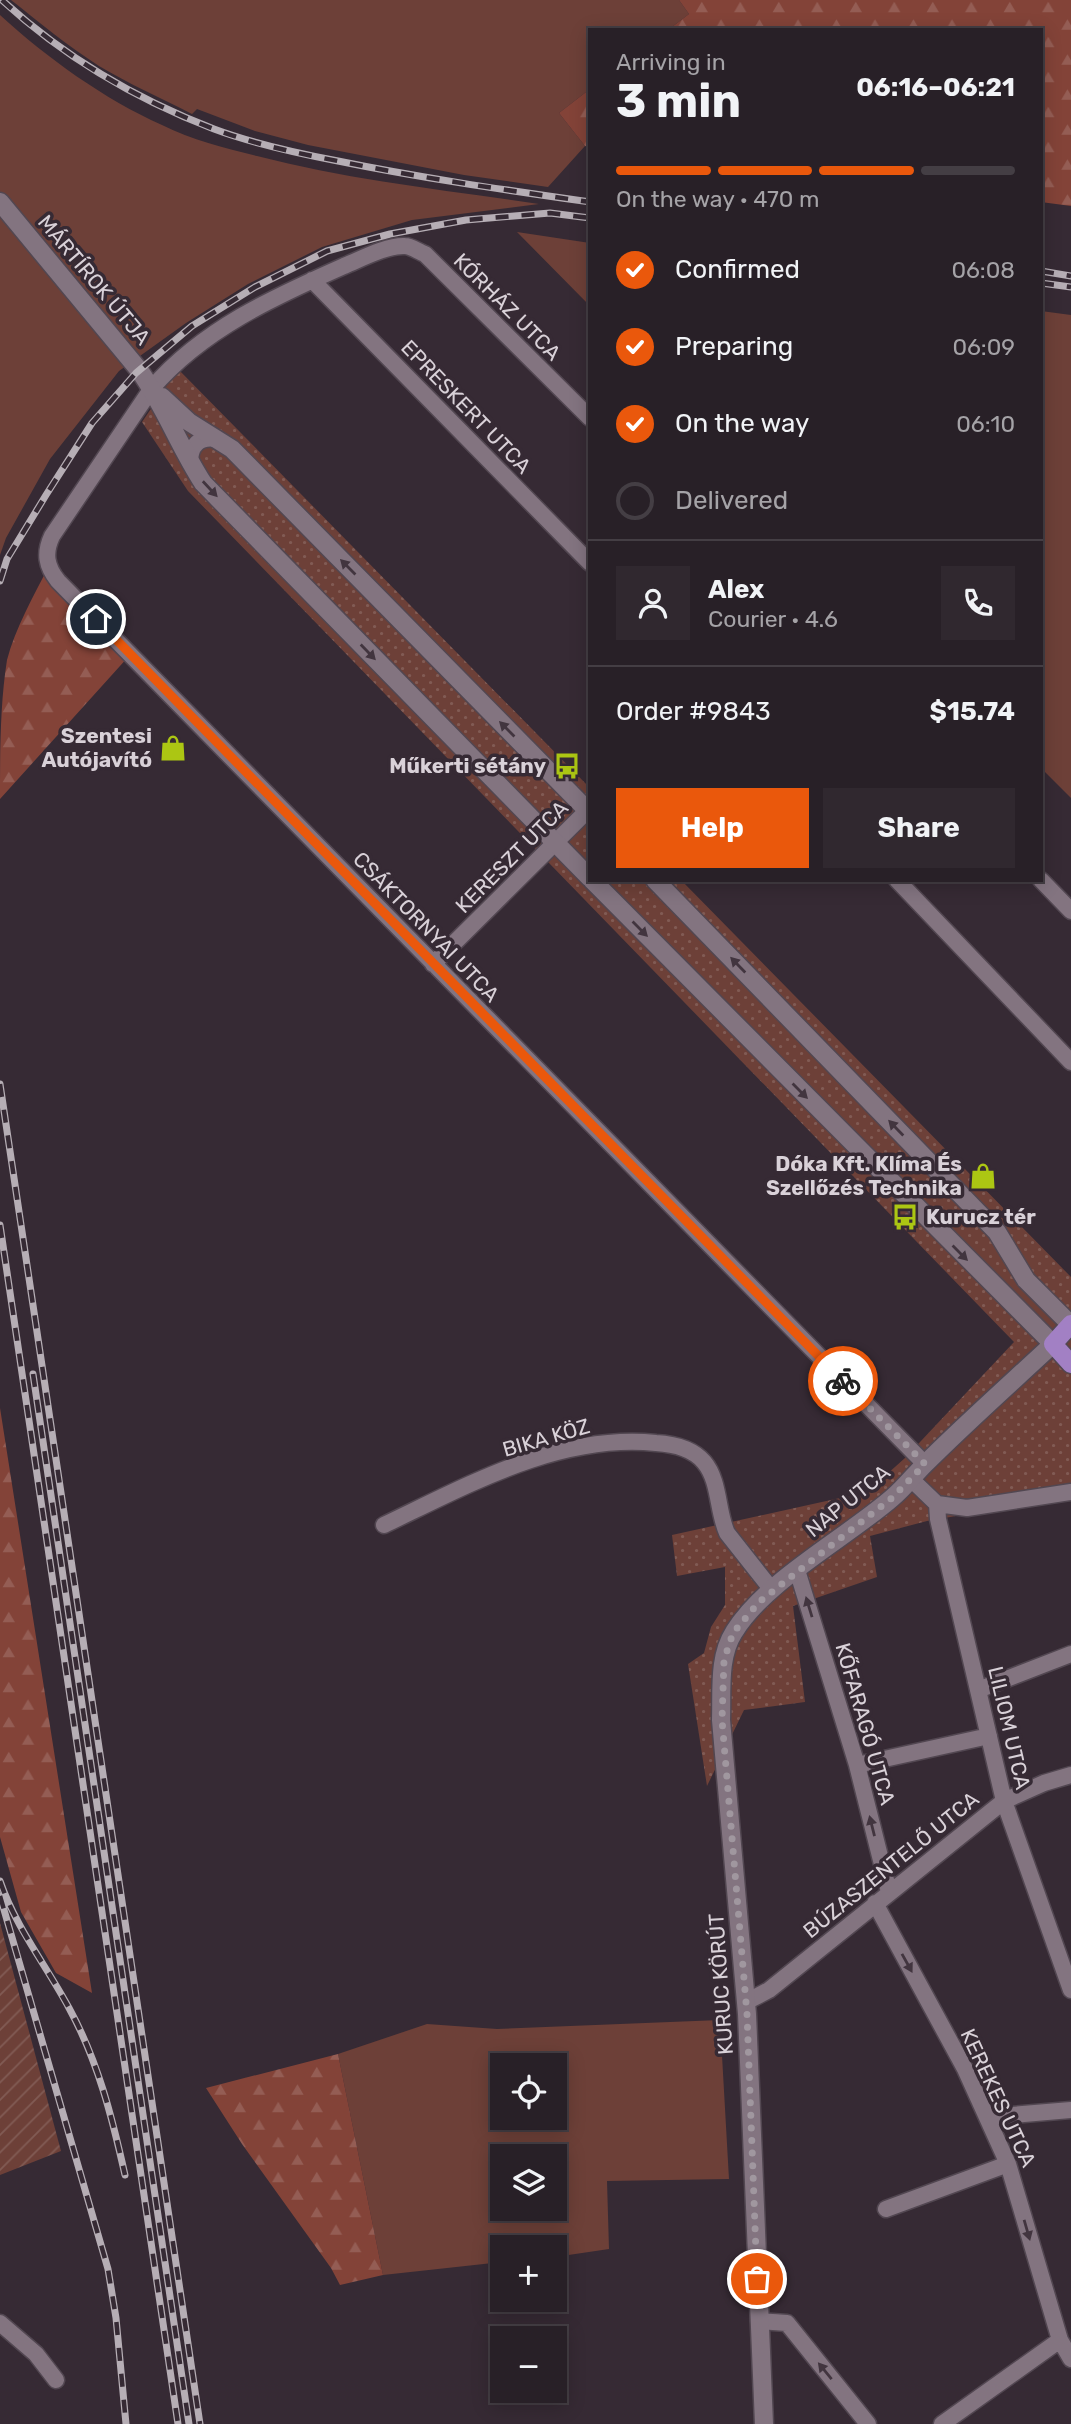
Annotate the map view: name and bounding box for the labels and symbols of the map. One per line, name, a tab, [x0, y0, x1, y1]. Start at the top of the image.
street label: MÁRTÍROK ÚTJA	[33, 210, 156, 350]
street label: KÓRHÁZ UTCA	[449, 248, 566, 365]
street label: EPRESKERT UTCA	[396, 335, 536, 479]
one-way arrow	[201, 480, 217, 497]
one-way arrow	[340, 559, 356, 576]
pin	[66, 589, 126, 649]
one-way arrow	[360, 643, 376, 660]
one-way arrow	[500, 721, 516, 738]
place label: Szentesi Autójavító	[41, 723, 152, 772]
shop icon: Szentesi Autójavító	[158, 733, 188, 763]
bus stop icon: Műkerti sétány	[552, 751, 582, 781]
place label: Műkerti sétány	[389, 753, 546, 778]
street label: KERESZT UTCA	[450, 795, 573, 918]
street label: CSÁKTORNYAI UTCA	[348, 846, 505, 1007]
one-way arrow	[632, 920, 648, 937]
one-way arrow	[730, 957, 746, 974]
one-way arrow	[792, 1082, 809, 1099]
one-way arrow	[888, 1120, 904, 1136]
place label: Dóka Kft. Klíma És Szellőzés Technika	[766, 1151, 962, 1200]
shop icon: Dóka Kft. Klíma És Szellőzés Technika	[968, 1161, 998, 1191]
bus stop icon: Kurucz tér	[890, 1202, 920, 1232]
place label: Kurucz tér	[926, 1204, 1036, 1229]
one-way arrow	[951, 1244, 968, 1260]
courier	[808, 1346, 878, 1416]
street label: BIKA KÖZ	[499, 1413, 592, 1462]
street label: NAP UTCA	[800, 1459, 895, 1542]
one-way arrow	[803, 1597, 813, 1618]
street label: KŐFARAGÓ UTCA	[830, 1640, 901, 1808]
street label: LILIOM UTCA	[983, 1664, 1036, 1792]
street label: BÚZASZENTELŐ UTCA	[798, 1786, 983, 1943]
one-way arrow	[866, 1815, 877, 1837]
street label: KURUC KÖRÚT	[703, 1913, 738, 2056]
one-way arrow	[901, 1954, 913, 1974]
street label: KEREKES UTCA	[955, 2025, 1041, 2171]
one-way arrow	[1023, 2220, 1033, 2241]
pin	[727, 2249, 787, 2309]
one-way arrow	[818, 2362, 833, 2380]

